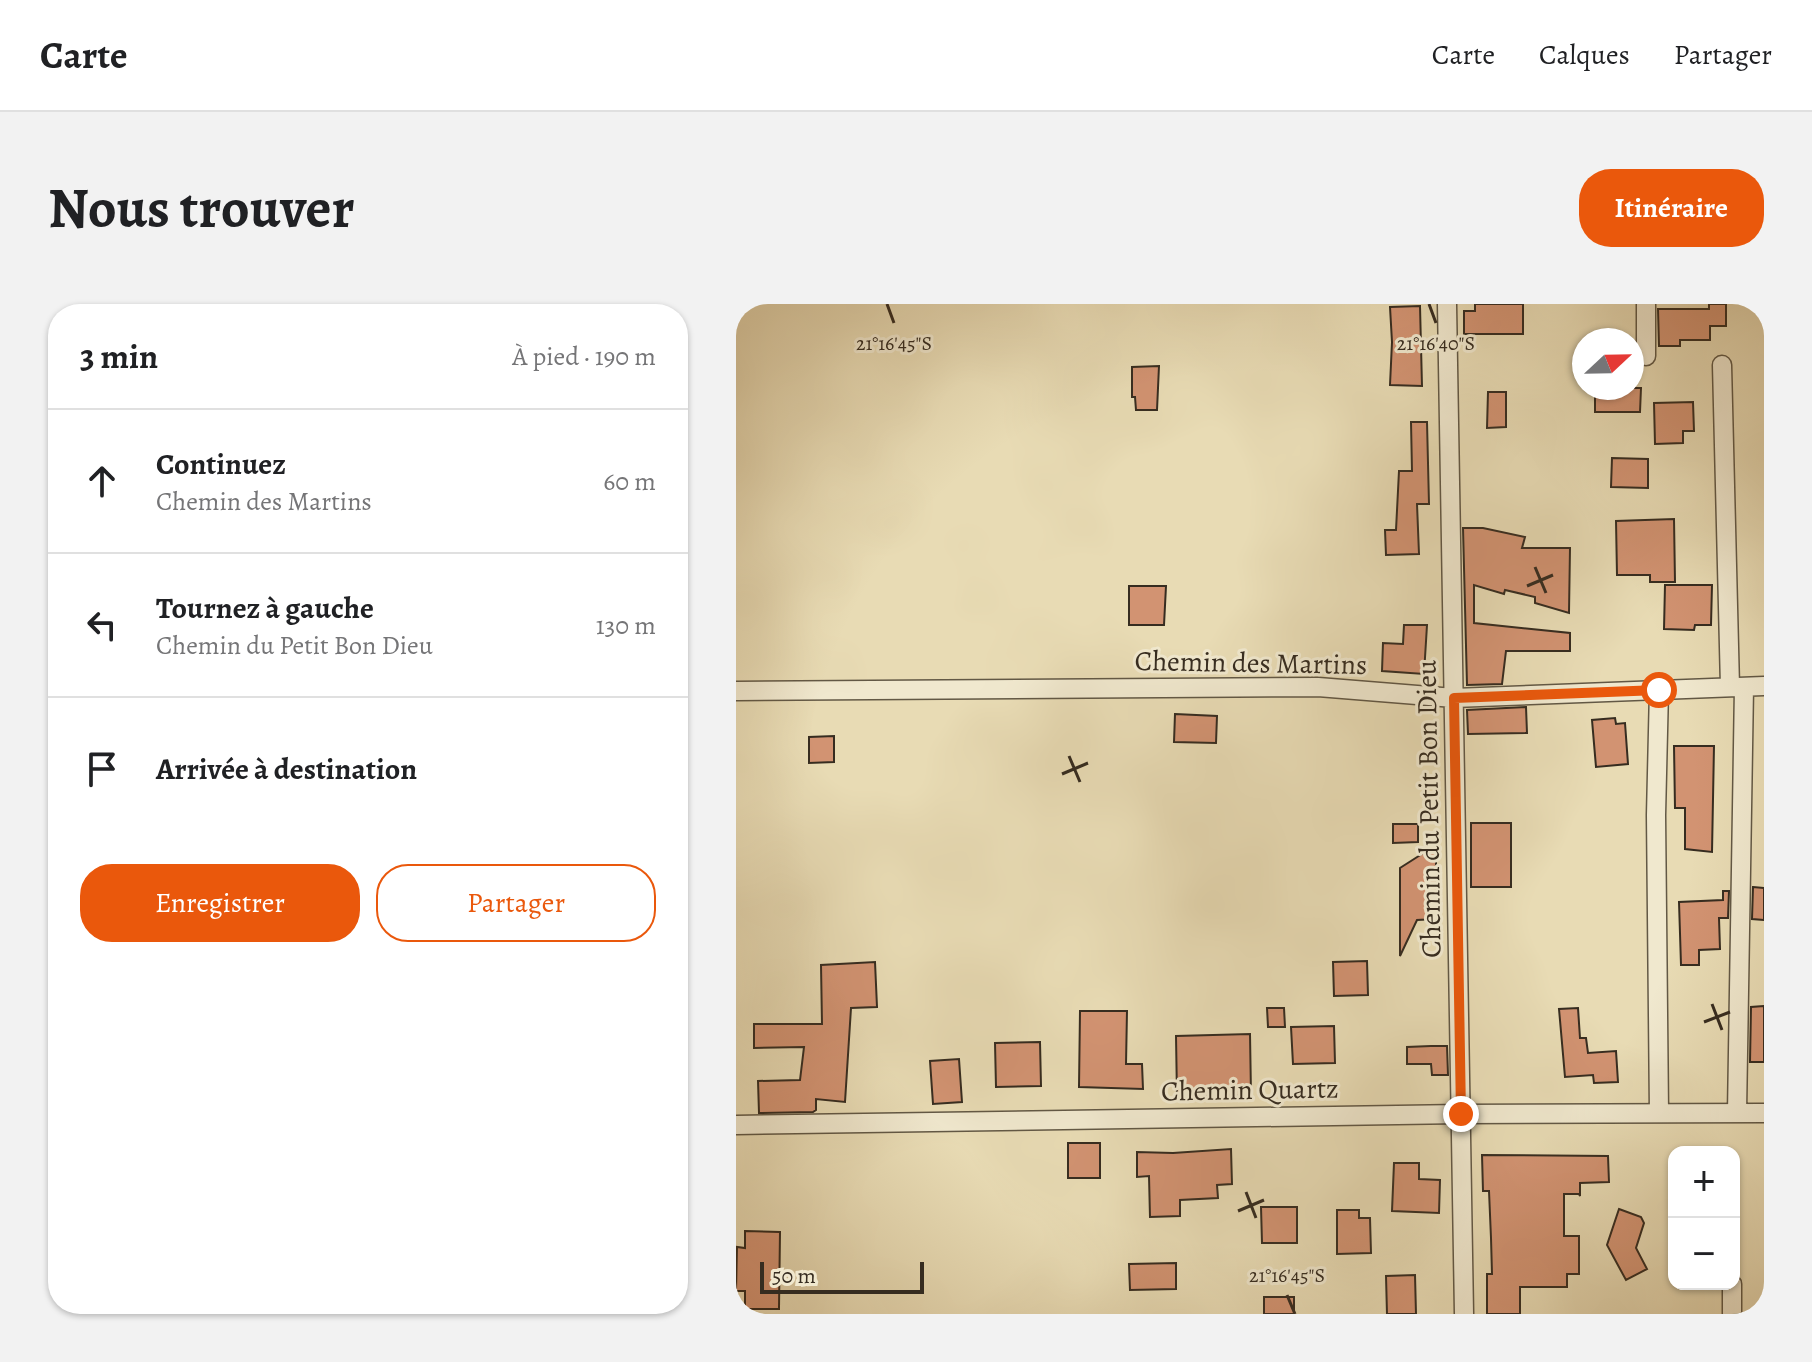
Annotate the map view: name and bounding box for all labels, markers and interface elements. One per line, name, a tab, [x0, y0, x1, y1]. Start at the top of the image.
text: Carte	[40, 29, 128, 81]
text: Carte	[1432, 36, 1495, 74]
text: Calques	[1539, 36, 1630, 74]
text: Partager	[1674, 36, 1772, 74]
button: Itinéraire	[1579, 169, 1764, 247]
text: Nous trouver	[48, 170, 354, 246]
north arrow	[1572, 328, 1644, 400]
text: 21°16'45"S	[856, 330, 932, 357]
text: 21°16'40"S	[1397, 330, 1475, 357]
text: 3 min	[80, 333, 158, 380]
text: À pied · 190 m	[512, 339, 656, 374]
text: Continuez	[156, 444, 286, 484]
icon: ahead	[80, 459, 124, 503]
text: 60 m	[603, 464, 656, 499]
text: Chemin des Martins	[156, 484, 372, 519]
text: Tournez à gauche	[156, 588, 374, 628]
icon: left	[80, 603, 124, 647]
text: 130 m	[596, 608, 656, 643]
text: Chemin du Petit Bon Dieu	[156, 628, 433, 663]
street label: Chemin des Martins	[1134, 642, 1368, 684]
street label: Chemin du Petit Bon Dieu	[1407, 659, 1451, 958]
route start	[1641, 672, 1677, 708]
icon: arrive	[80, 747, 124, 791]
text: Arrivée à destination	[156, 749, 417, 789]
button: Enregistrer	[80, 864, 360, 942]
button: Partager	[376, 864, 656, 942]
street label: Chemin Quartz	[1161, 1069, 1339, 1111]
route end	[1443, 1096, 1479, 1132]
map controls	[1668, 1146, 1740, 1290]
button: +	[1668, 1146, 1740, 1218]
button: −	[1668, 1218, 1740, 1290]
scale bar	[760, 1258, 924, 1294]
text: 50 m	[772, 1261, 816, 1291]
text: 21°16'45"S	[1249, 1262, 1325, 1289]

